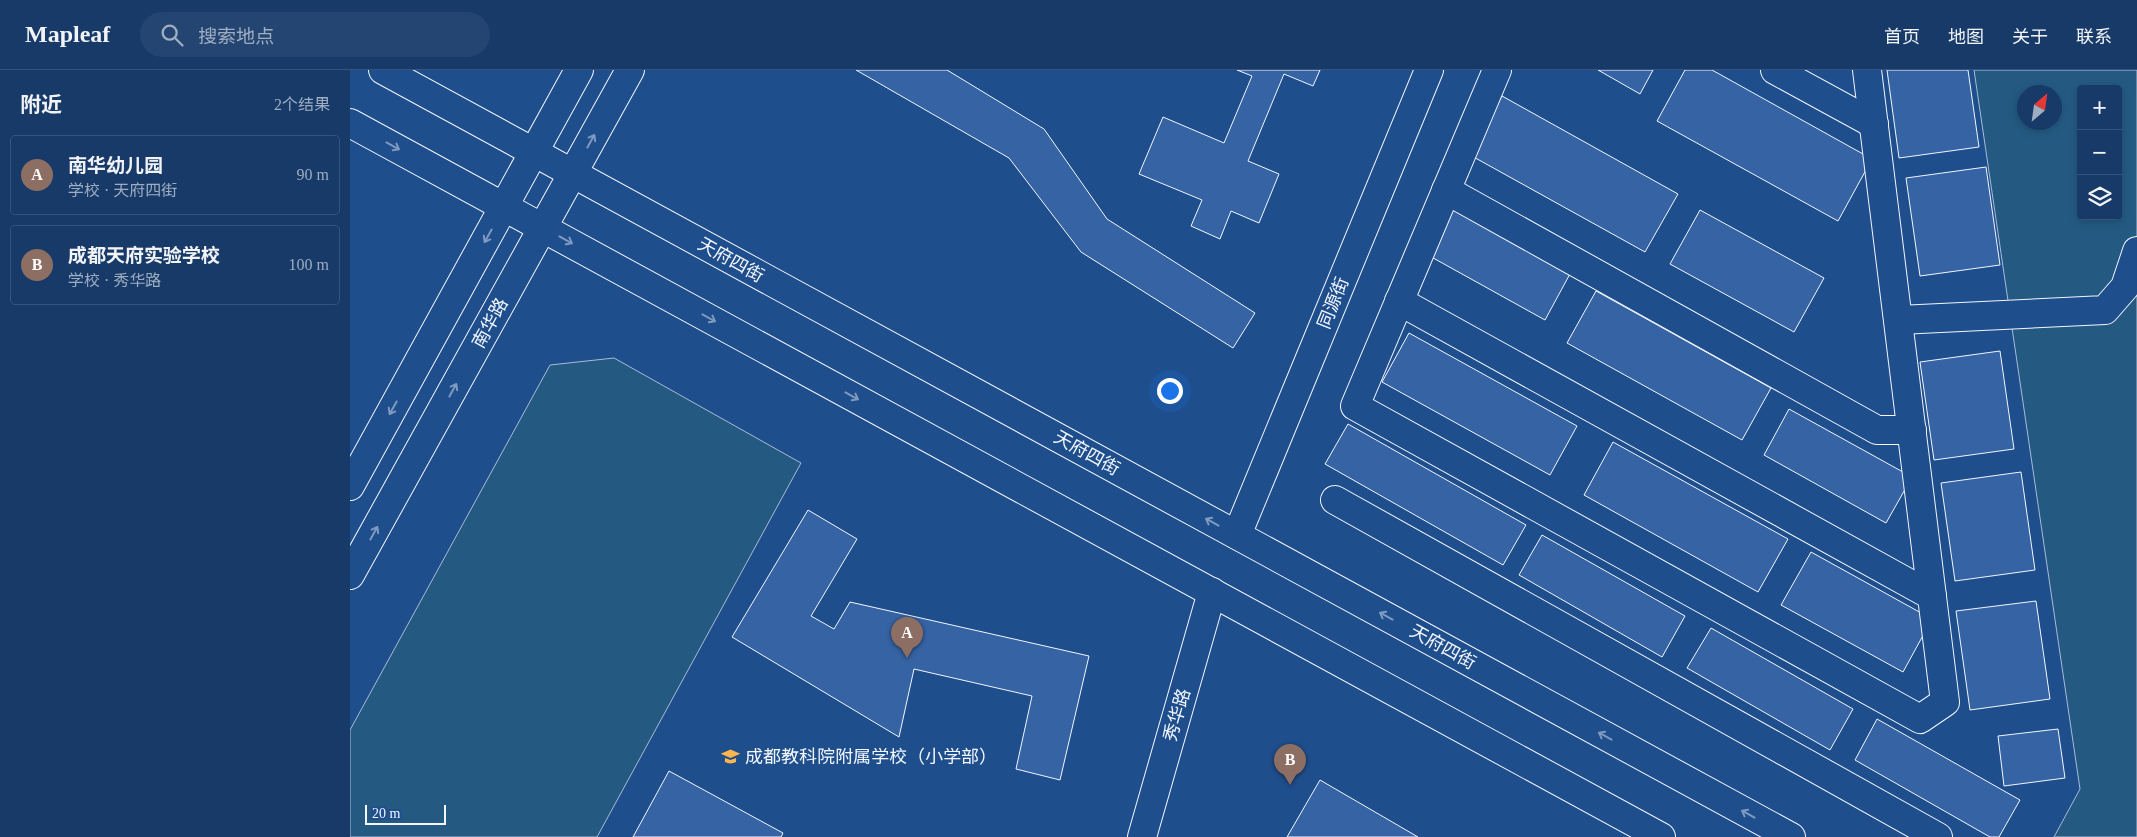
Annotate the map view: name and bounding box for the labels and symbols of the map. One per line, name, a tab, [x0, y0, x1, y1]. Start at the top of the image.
north arrow	[2017, 85, 2062, 130]
one-way arrow	[586, 134, 596, 149]
one-way arrow	[385, 141, 400, 151]
one-way arrow	[483, 228, 493, 242]
street label: 天府四街	[695, 234, 767, 286]
one-way arrow	[559, 236, 573, 246]
street label: 同源街	[1314, 274, 1352, 332]
street label: 南华路	[468, 295, 512, 351]
one-way arrow	[701, 314, 716, 323]
your location	[1157, 378, 1183, 404]
one-way arrow	[448, 384, 458, 398]
one-way arrow	[844, 391, 859, 401]
one-way arrow	[388, 401, 398, 416]
street label: 天府四街	[1051, 427, 1123, 479]
one-way arrow	[1205, 516, 1220, 526]
one-way arrow	[369, 526, 379, 540]
one-way arrow	[1378, 611, 1393, 621]
pin: A	[891, 617, 923, 658]
street label: 天府四街	[1407, 621, 1479, 673]
street label: 秀华路	[1160, 686, 1194, 744]
one-way arrow	[1598, 731, 1613, 740]
pin: B	[1274, 744, 1306, 785]
school or university icon: 成都教科院附属学校（小学部）	[721, 747, 741, 767]
place label: 成都教科院附属学校（小学部）	[745, 747, 997, 767]
scale bar	[365, 802, 446, 825]
one-way arrow	[1741, 808, 1755, 818]

